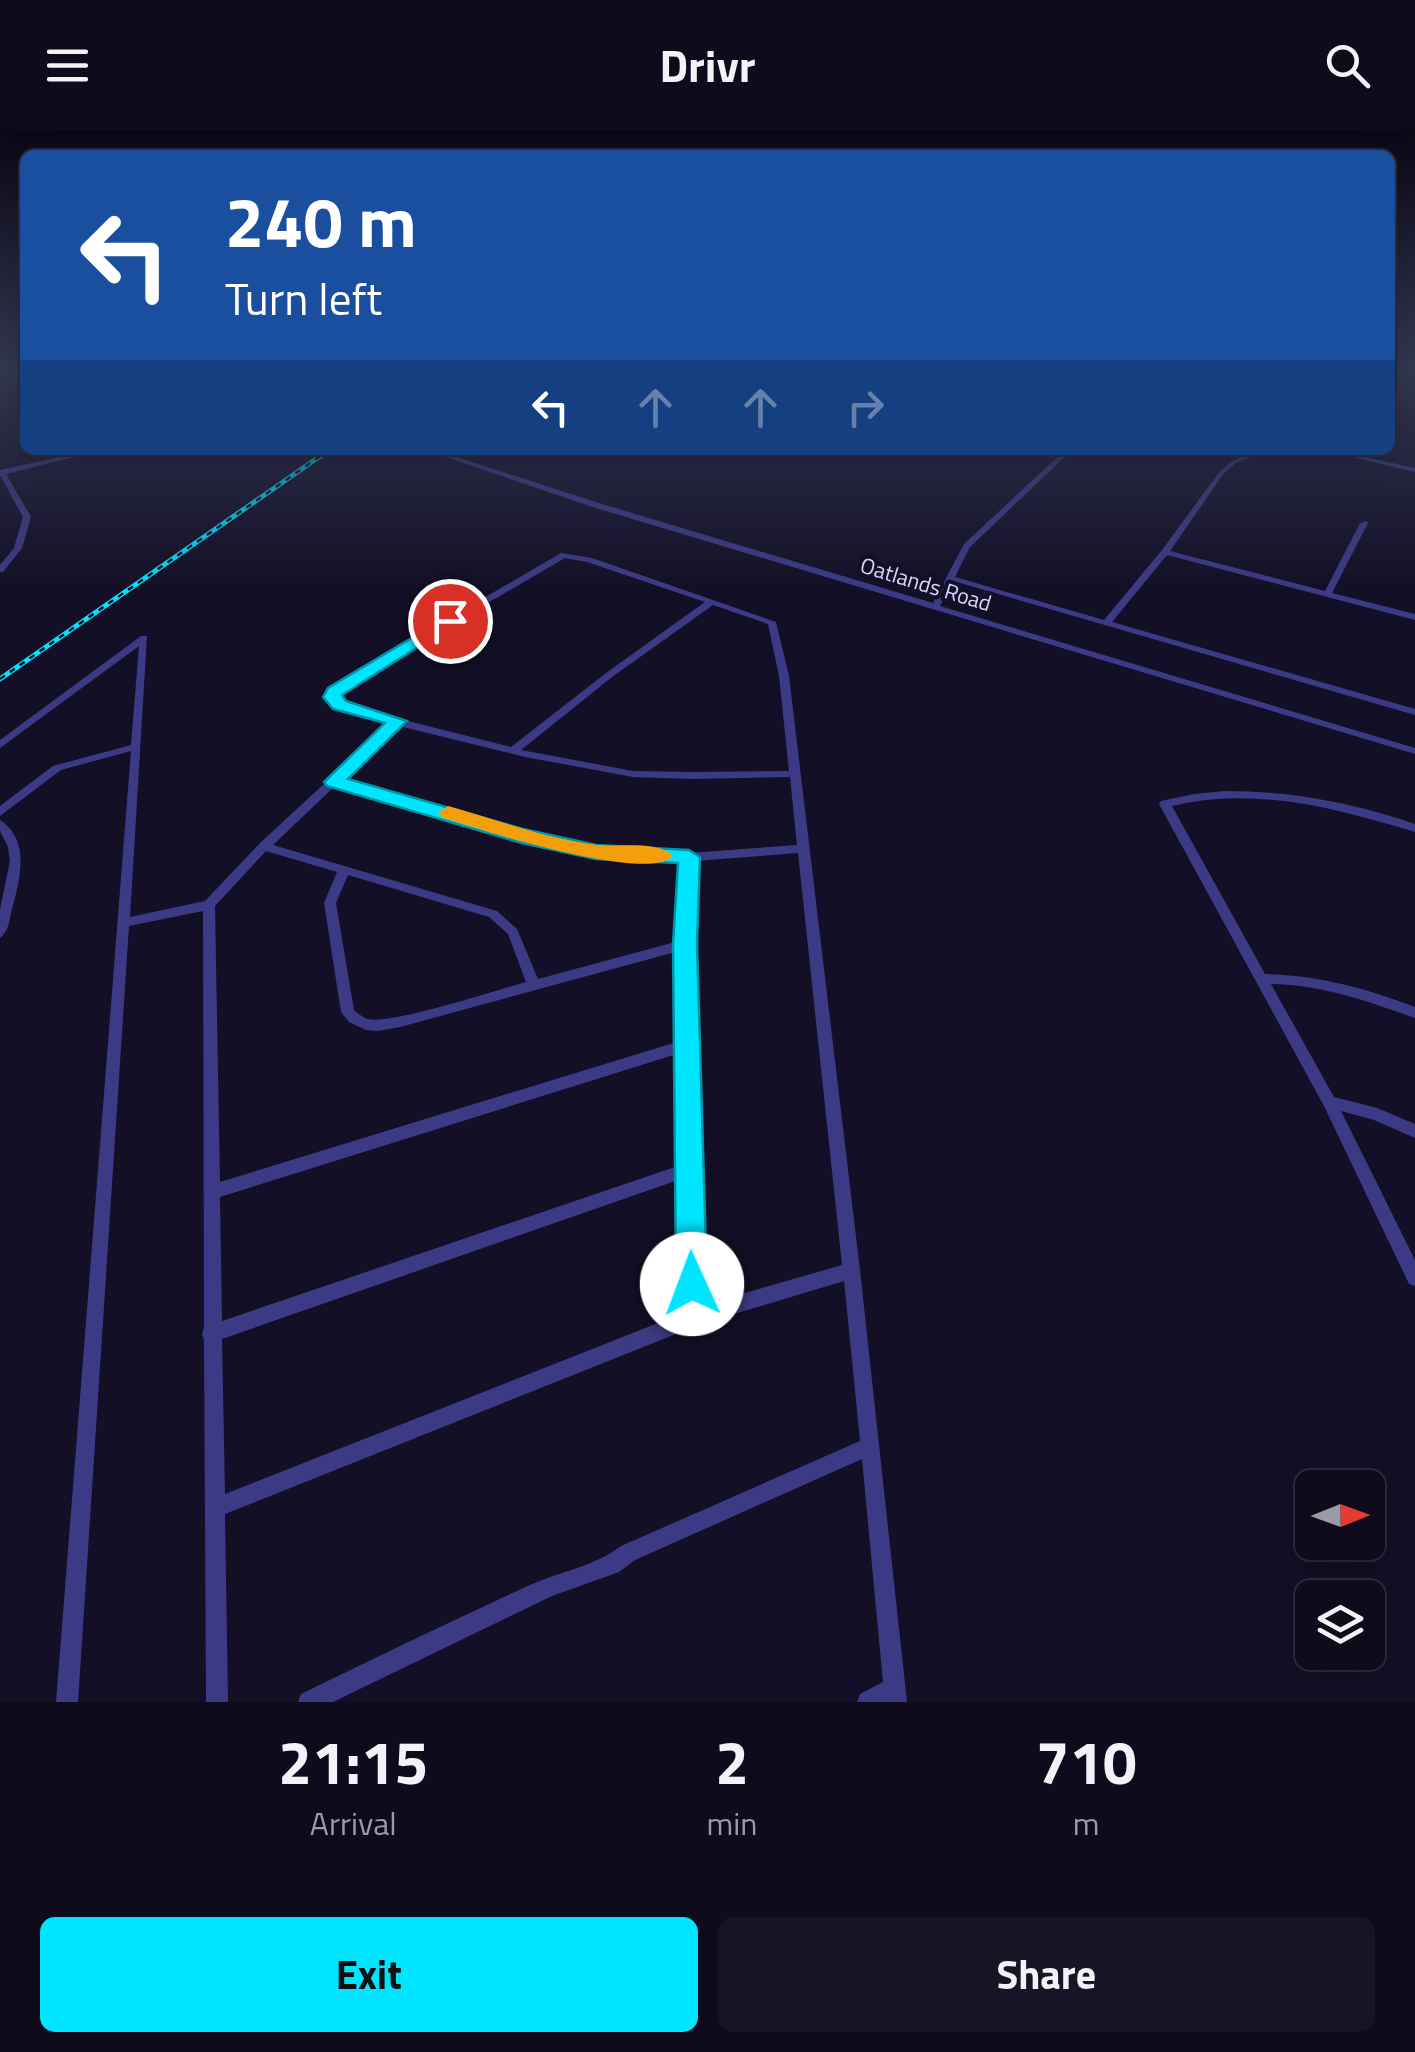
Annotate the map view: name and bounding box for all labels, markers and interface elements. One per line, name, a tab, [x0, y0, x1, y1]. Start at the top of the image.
text: Drivr	[659, 31, 756, 99]
icon: menu	[40, 38, 95, 93]
icon: search	[1320, 38, 1375, 93]
text: 240 m	[225, 168, 417, 274]
icon: left	[60, 190, 190, 320]
text: Turn left	[225, 264, 382, 332]
icon: left	[523, 380, 578, 435]
icon: ahead	[628, 380, 683, 435]
icon: ahead	[733, 380, 788, 435]
icon: right	[838, 380, 893, 435]
street label: Oatlands Road	[856, 548, 996, 620]
pin	[408, 579, 493, 664]
icon: arrive	[423, 594, 478, 649]
position arrow	[640, 1232, 744, 1336]
north arrow	[1295, 1470, 1385, 1560]
map controls	[1295, 1470, 1385, 1670]
button: layers	[1295, 1580, 1385, 1670]
text: 21:15	[278, 1716, 428, 1807]
text: 2	[715, 1716, 749, 1807]
text: 710	[1036, 1716, 1137, 1807]
text: Arrival	[310, 1799, 397, 1847]
text: min	[706, 1799, 757, 1847]
text: m	[1073, 1799, 1100, 1847]
button: Exit	[40, 1917, 698, 2032]
button: Share	[718, 1917, 1375, 2032]

